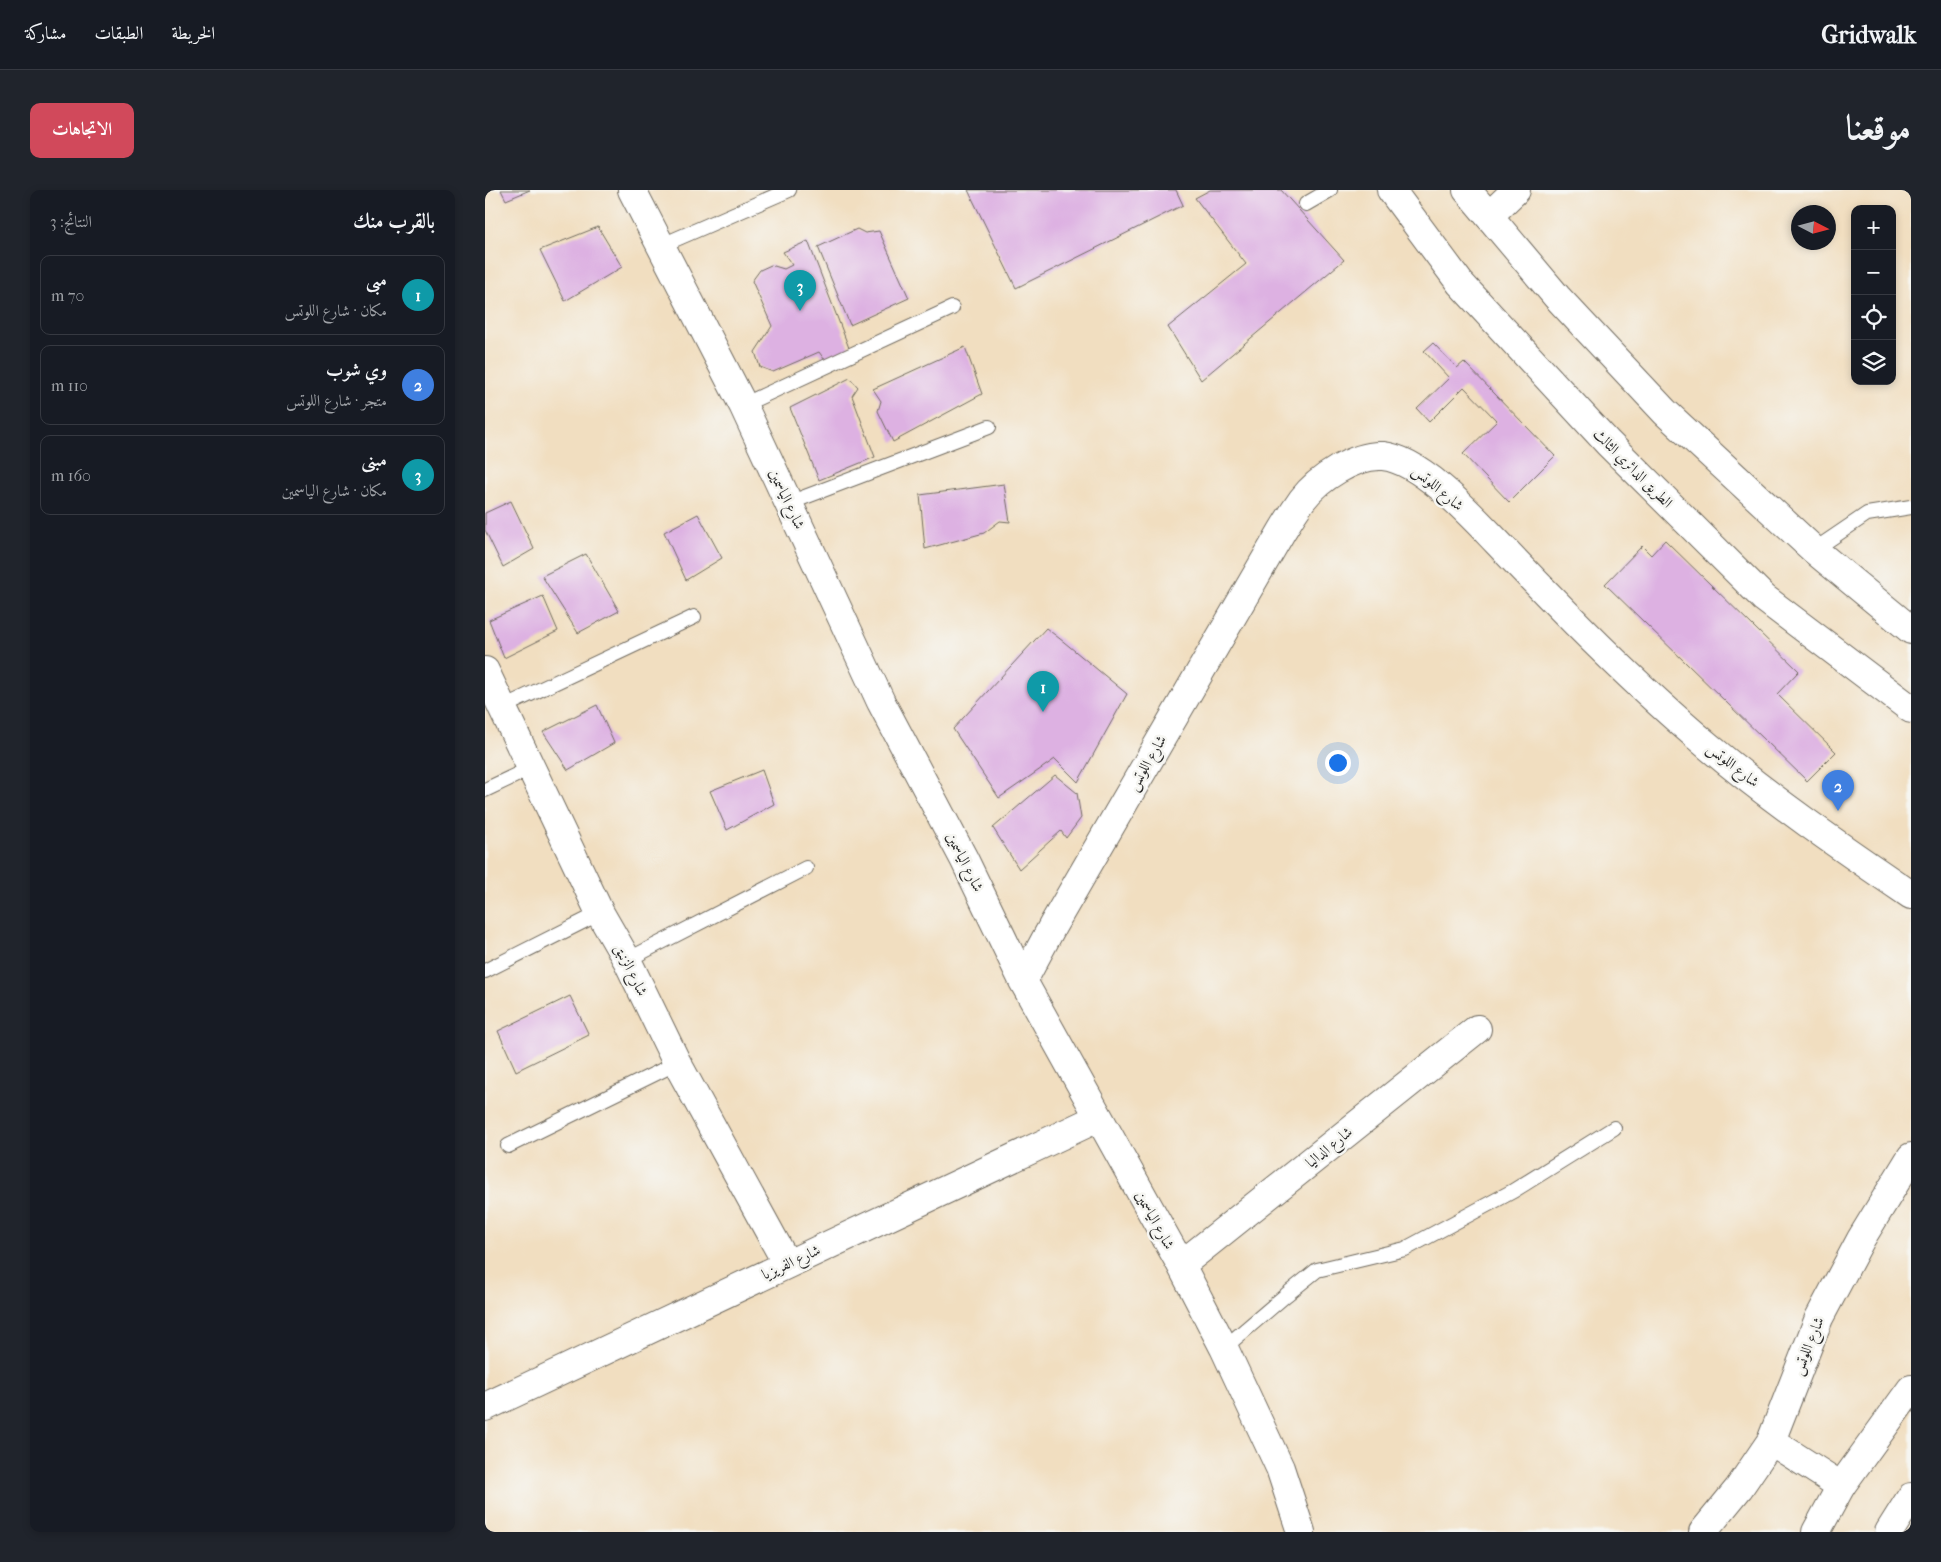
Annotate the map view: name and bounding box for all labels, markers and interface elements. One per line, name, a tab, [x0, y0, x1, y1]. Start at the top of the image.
text: Gridwalk	[1821, 21, 1916, 49]
text: مشاركة	[25, 23, 66, 44]
text: الطبقات	[94, 23, 143, 44]
text: الخريطة	[171, 23, 215, 44]
button: الاتجاهات	[30, 103, 134, 158]
text: موقعنا	[1846, 107, 1911, 148]
north arrow	[1791, 205, 1836, 250]
map controls	[1851, 205, 1896, 385]
button: +	[1851, 205, 1896, 250]
text: بالقرب منك	[353, 209, 435, 233]
text: النتائج: 3	[50, 212, 92, 231]
button: −	[1851, 250, 1896, 295]
text: مبى	[366, 269, 387, 291]
pin: 3	[784, 270, 816, 311]
text: 70 m	[51, 286, 84, 305]
text: 1	[415, 286, 421, 305]
button: locate	[1851, 295, 1896, 340]
text: مكان · شارع اللوتس	[285, 301, 387, 320]
button: layers	[1851, 340, 1896, 385]
text: وي شوب	[326, 359, 387, 381]
text: 110 m	[51, 376, 88, 395]
text: 2	[414, 376, 422, 395]
text: متجر · شارع اللوتس	[286, 391, 387, 410]
street label: الطريق الدائري الثالث	[1588, 425, 1676, 513]
text: مبنى	[361, 449, 387, 471]
street label: شارع اللوتس	[1406, 461, 1467, 518]
text: 160 m	[51, 466, 91, 485]
text: 3	[415, 466, 421, 485]
street label: شارع الياسمين	[762, 466, 809, 534]
text: مكان · شارع الياسمين	[282, 481, 387, 500]
pin: 1	[1027, 671, 1059, 712]
street label: شارع اللوتس	[1124, 732, 1174, 796]
street label: شارع اللوتس	[1701, 739, 1763, 794]
your location	[1325, 750, 1351, 776]
pin: 2	[1822, 770, 1854, 811]
street label: شارع الياسمين	[939, 829, 988, 896]
street label: شارع الزنبق	[607, 941, 652, 1001]
street label: شارع الداليا	[1302, 1123, 1359, 1174]
street label: شارع الياسمين	[1128, 1188, 1178, 1254]
street label: شارع الفريزيا	[759, 1241, 825, 1287]
street label: شارع اللوتس	[1788, 1314, 1832, 1379]

